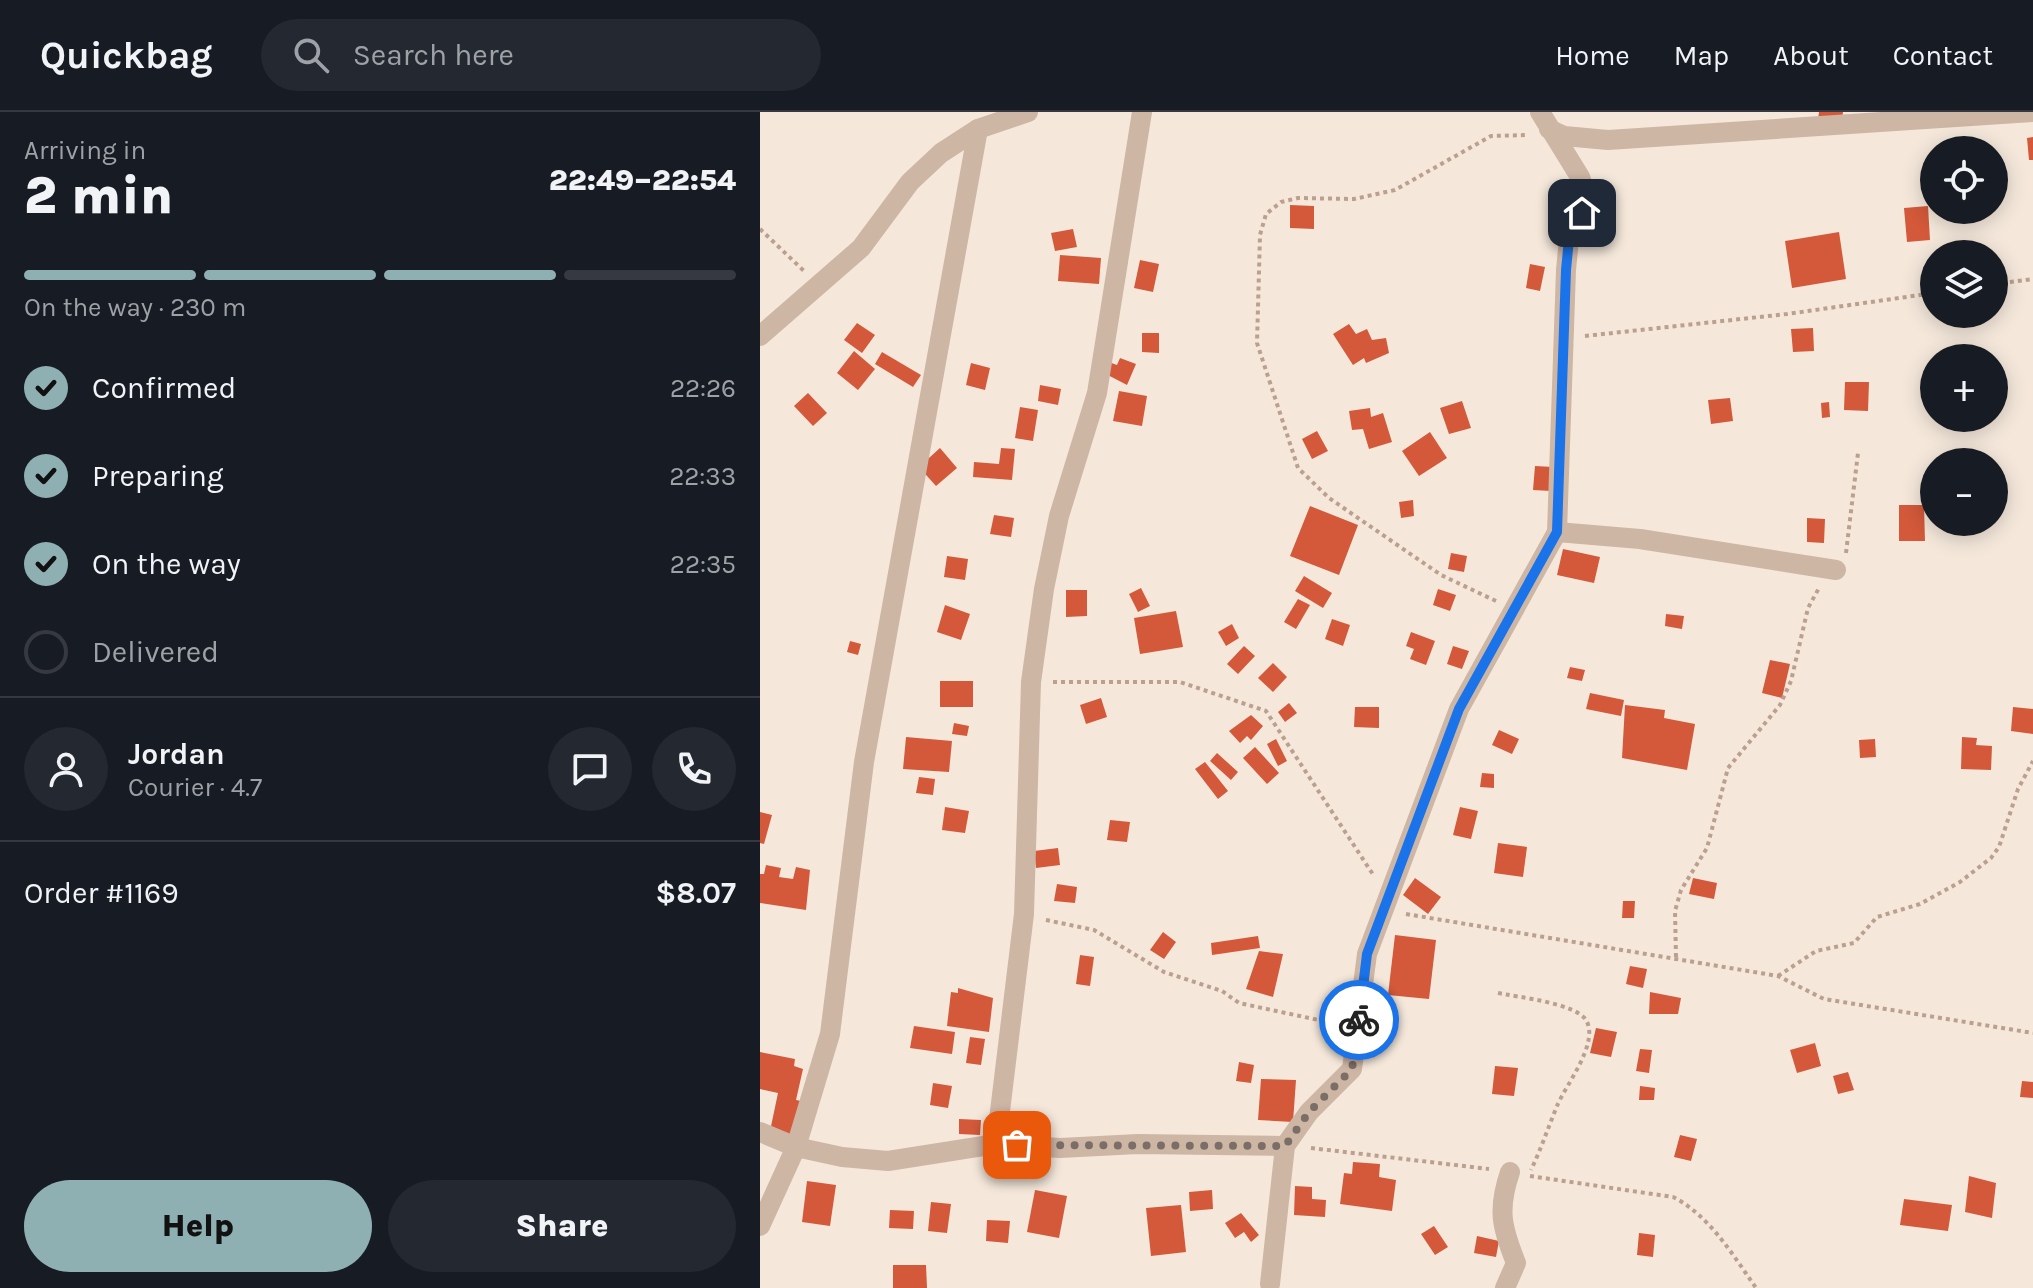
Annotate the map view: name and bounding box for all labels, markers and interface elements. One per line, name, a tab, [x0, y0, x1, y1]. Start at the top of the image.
search box	[261, 19, 821, 91]
text: Quickbag	[40, 33, 213, 78]
icon: search	[289, 33, 333, 77]
text: Search here	[353, 37, 514, 73]
text: Home	[1555, 39, 1630, 72]
text: Map	[1674, 39, 1729, 72]
text: About	[1773, 39, 1849, 72]
text: Contact	[1893, 39, 1993, 72]
text: Arriving in	[24, 135, 146, 166]
map controls	[1920, 136, 2008, 536]
button: locate	[1920, 136, 2008, 224]
text: 22:49–22:54	[549, 162, 736, 198]
text: 2 min	[24, 165, 173, 226]
pin	[1548, 179, 1616, 247]
icon: home	[1560, 191, 1604, 235]
button: layers	[1920, 240, 2008, 328]
text: On the way · 230 m	[24, 292, 246, 323]
button: +	[1920, 344, 2008, 432]
icon: check	[24, 366, 68, 410]
text: Confirmed	[92, 370, 236, 406]
text: 22:26	[670, 373, 736, 404]
button: −	[1920, 448, 2008, 536]
icon: check	[24, 454, 68, 498]
text: Preparing	[92, 458, 224, 494]
text: 22:33	[669, 461, 736, 492]
icon: check	[24, 542, 68, 586]
text: On the way	[92, 546, 241, 582]
text: 22:35	[670, 549, 736, 580]
text: Delivered	[92, 634, 219, 670]
button: person	[24, 727, 108, 811]
button: chat	[548, 727, 632, 811]
button: phone	[652, 727, 736, 811]
text: Jordan	[128, 736, 225, 772]
text: Courier · 4.7	[128, 772, 262, 803]
text: Order #1169	[24, 875, 179, 911]
text: $8.07	[656, 875, 736, 911]
courier	[1319, 980, 1399, 1060]
icon: bike	[1337, 998, 1381, 1042]
pin	[983, 1111, 1051, 1179]
icon: bag	[995, 1123, 1039, 1167]
button: Help	[24, 1180, 372, 1272]
button: Share	[388, 1180, 736, 1272]

